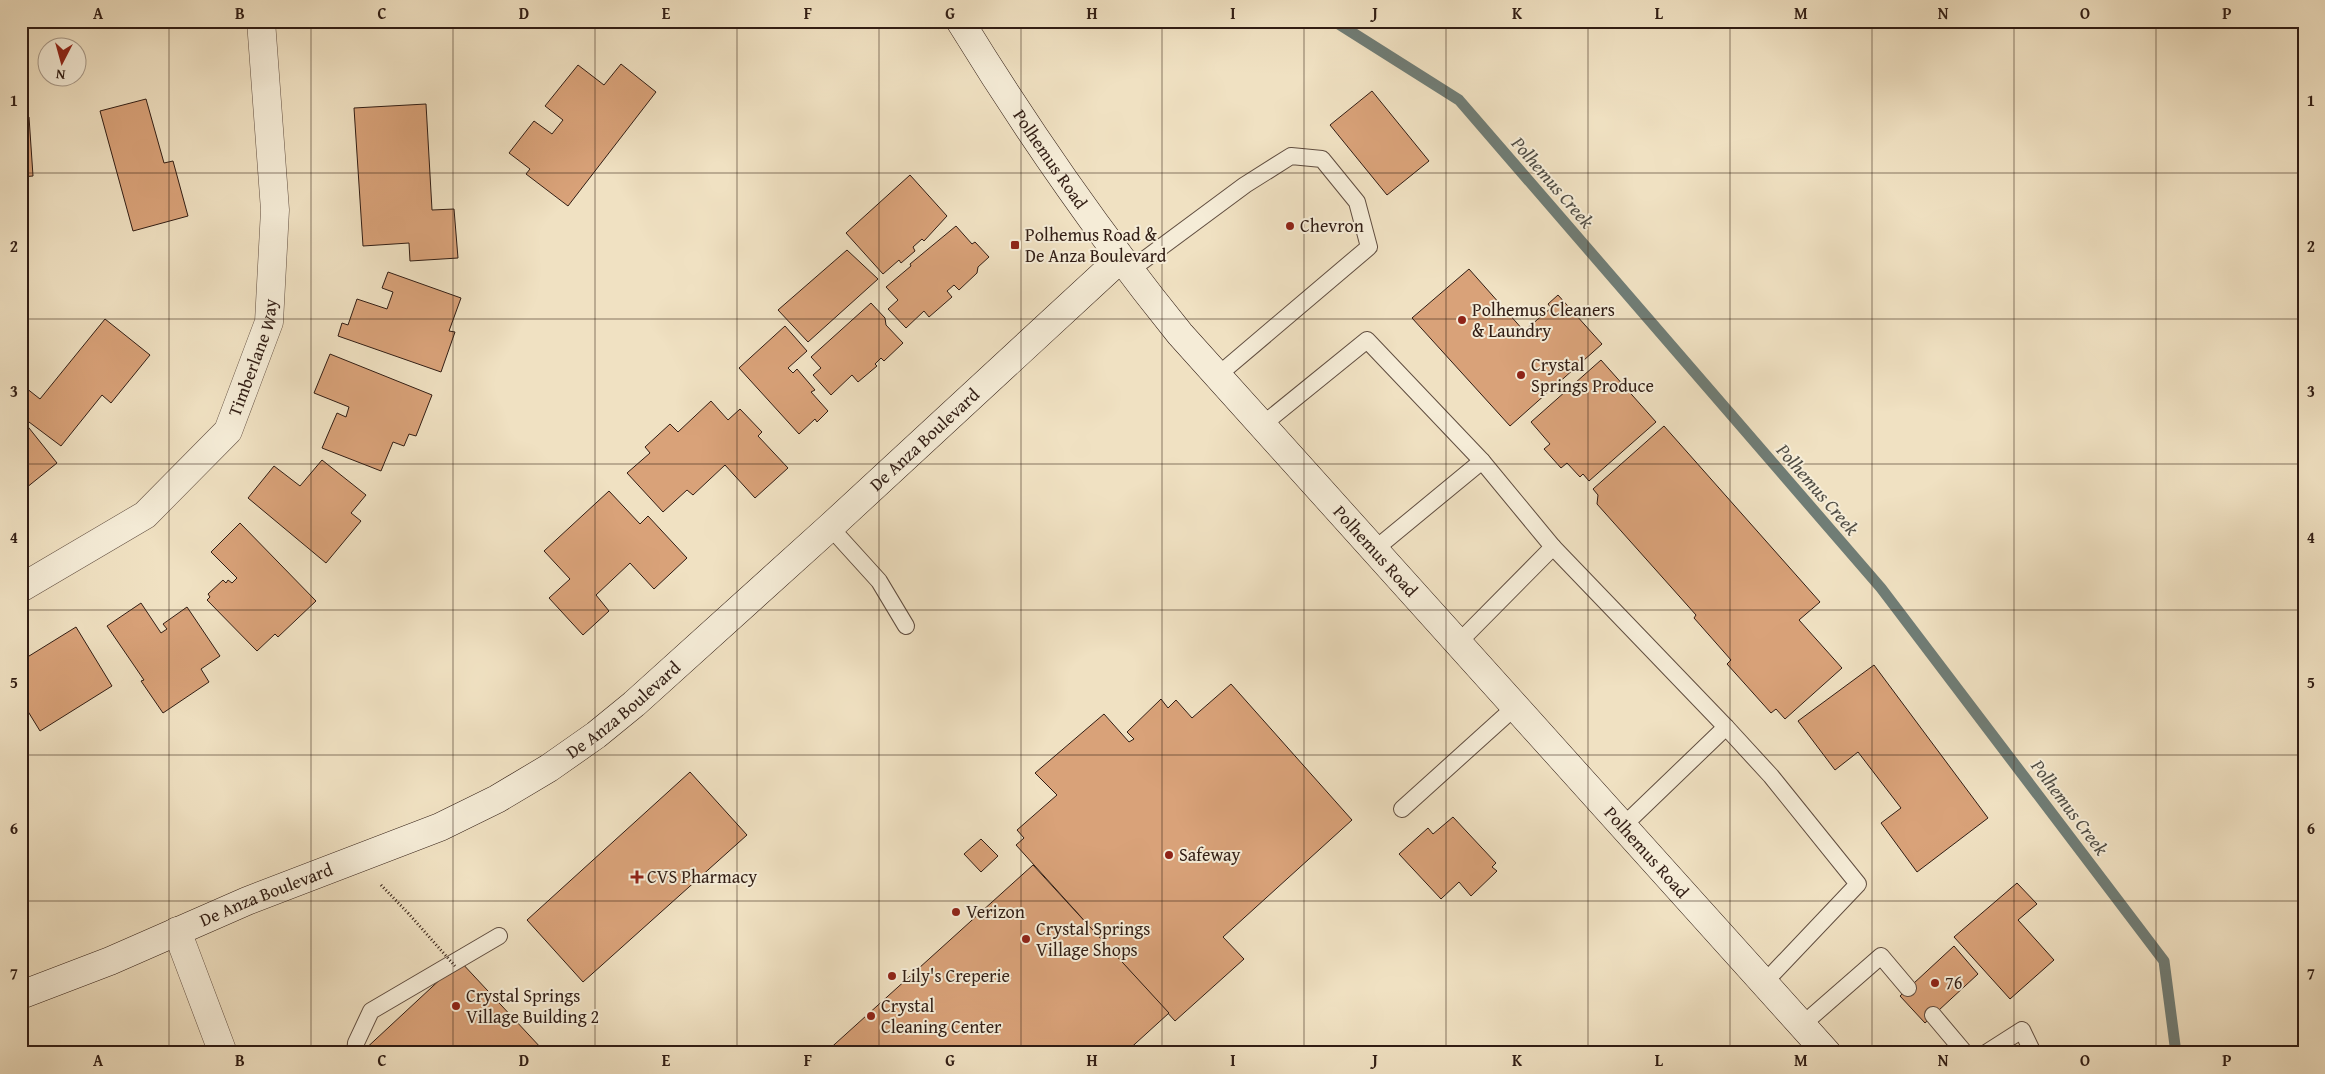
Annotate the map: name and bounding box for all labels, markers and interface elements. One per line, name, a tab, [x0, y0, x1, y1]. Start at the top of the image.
text: A	[93, 1, 104, 25]
text: B	[235, 1, 245, 25]
text: C	[377, 1, 387, 25]
text: D	[519, 1, 529, 25]
text: E	[662, 1, 671, 25]
text: F	[804, 1, 812, 25]
text: G	[945, 1, 955, 25]
text: H	[1086, 1, 1098, 25]
text: I	[1230, 1, 1236, 25]
text: J	[1369, 1, 1378, 25]
text: K	[1512, 1, 1523, 25]
text: L	[1655, 1, 1664, 25]
text: M	[1794, 1, 1808, 25]
text: N	[1938, 1, 1949, 25]
text: O	[2080, 1, 2090, 25]
text: P	[2222, 1, 2232, 25]
north arrow	[38, 38, 88, 88]
text: N	[54, 64, 66, 85]
text: 1	[10, 88, 18, 112]
text: 1	[2307, 88, 2315, 112]
street label: Polhemus Road	[1007, 104, 1095, 215]
water label: Polhemus Creek	[1505, 129, 1601, 234]
place label: Chevron	[1300, 212, 1364, 239]
marker: Chevron	[1284, 220, 1296, 232]
place label: Polhemus Road & De Anza Boulevard	[1025, 221, 1167, 269]
text: 2	[10, 234, 18, 258]
text: 2	[2307, 234, 2315, 258]
marker: Polhemus Road & De Anza Boulevard	[1009, 239, 1021, 251]
place label: Polhemus Cleaners & Laundry	[1472, 296, 1615, 344]
street label: Timberlane Way	[221, 298, 284, 420]
marker: Polhemus Cleaners & Laundry	[1456, 314, 1468, 326]
place label: Crystal Springs Produce	[1531, 351, 1654, 399]
marker: Crystal Springs Produce	[1515, 369, 1527, 381]
text: 3	[10, 379, 18, 403]
text: 3	[2307, 379, 2315, 403]
street label: De Anza Boulevard	[863, 381, 986, 497]
water label: Polhemus Creek	[1770, 436, 1866, 541]
street label: Polhemus Road	[1327, 499, 1425, 603]
text: 4	[10, 525, 18, 549]
text: 4	[2307, 525, 2315, 549]
street label: De Anza Boulevard	[560, 654, 687, 765]
text: 5	[10, 670, 18, 694]
text: 5	[2307, 670, 2315, 694]
water label: Polhemus Creek	[2024, 752, 2116, 861]
street label: Polhemus Road	[1598, 800, 1696, 904]
text: 6	[10, 816, 18, 840]
text: 6	[2307, 816, 2315, 840]
place label: Safeway	[1179, 841, 1241, 868]
marker: Safeway	[1163, 849, 1175, 861]
street label: De Anza Boulevard	[195, 855, 337, 933]
place label: CVS Pharmacy	[647, 863, 757, 890]
marker: CVS Pharmacy	[631, 871, 643, 883]
place label: Verizon	[966, 898, 1025, 925]
marker: Verizon	[950, 906, 962, 918]
place label: Crystal Springs Village Shops	[1036, 915, 1150, 963]
marker: Crystal Springs Village Shops	[1020, 933, 1032, 945]
text: 7	[10, 961, 18, 985]
text: 7	[2307, 961, 2315, 985]
place label: Lily's Creperie	[902, 962, 1010, 989]
place label: 76	[1945, 969, 1962, 996]
marker: Lily's Creperie	[886, 970, 898, 982]
marker: 76	[1929, 977, 1941, 989]
place label: Crystal Springs Village Building 2	[466, 982, 599, 1030]
place label: Crystal Cleaning Center	[881, 992, 1002, 1040]
marker: Crystal Springs Village Building 2	[450, 1000, 462, 1012]
marker: Crystal Cleaning Center	[865, 1010, 877, 1022]
text: A	[93, 1048, 104, 1072]
text: B	[235, 1048, 245, 1072]
text: C	[377, 1048, 387, 1072]
text: D	[519, 1048, 529, 1072]
text: E	[662, 1048, 671, 1072]
text: F	[804, 1048, 812, 1072]
text: G	[945, 1048, 955, 1072]
text: H	[1086, 1048, 1098, 1072]
text: I	[1230, 1048, 1236, 1072]
text: J	[1369, 1048, 1378, 1072]
text: K	[1512, 1048, 1523, 1072]
text: L	[1655, 1048, 1664, 1072]
text: M	[1794, 1048, 1808, 1072]
text: N	[1938, 1048, 1949, 1072]
text: O	[2080, 1048, 2090, 1072]
text: P	[2222, 1048, 2232, 1072]

